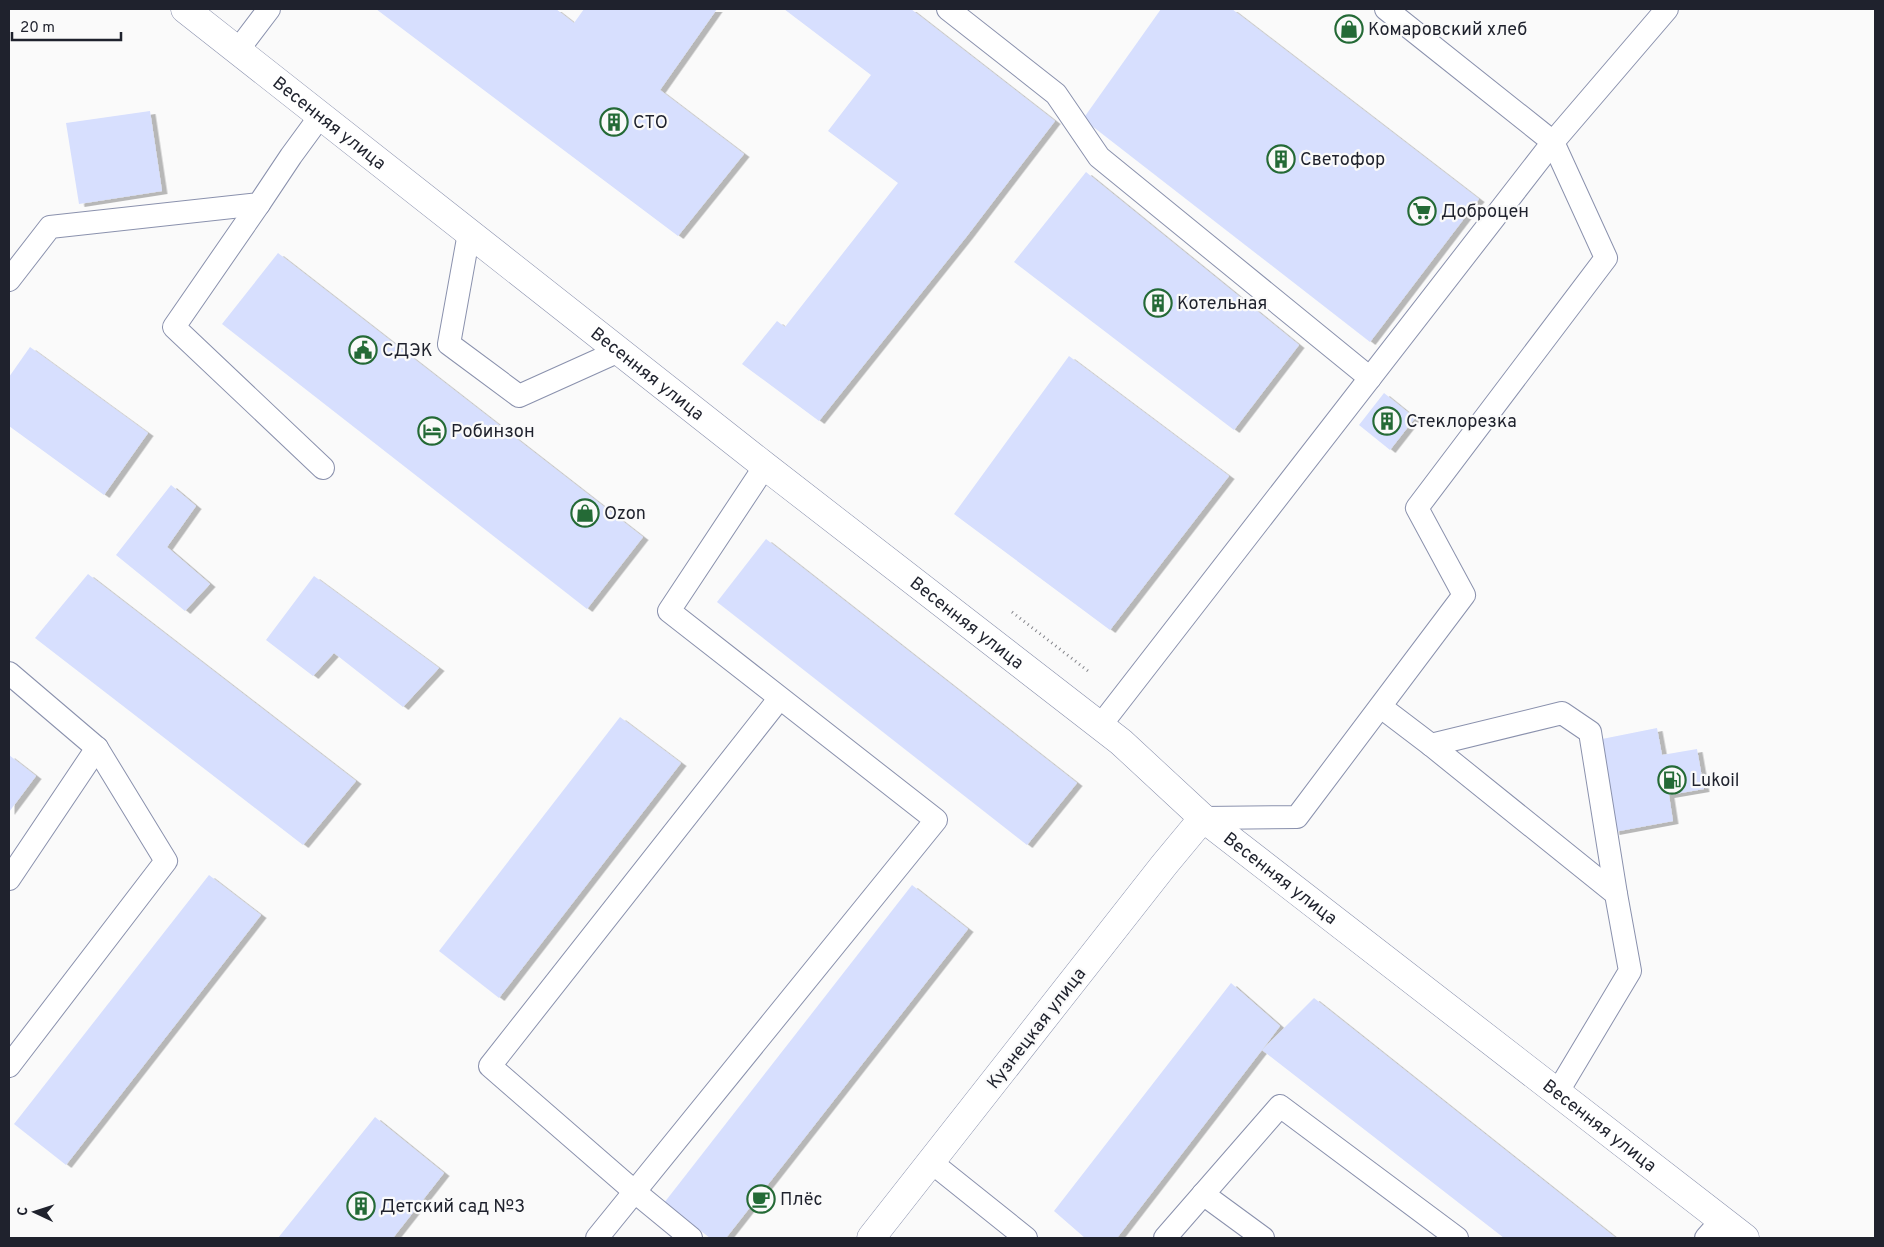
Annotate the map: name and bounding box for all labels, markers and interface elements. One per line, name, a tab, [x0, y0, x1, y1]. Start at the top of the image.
scale bar	[12, 10, 121, 42]
shop icon: Комаровский хлеб	[1334, 14, 1364, 44]
text: 20 m	[20, 19, 55, 38]
place label: Комаровский хлеб	[1368, 19, 1527, 42]
street label: Весенняя улица	[267, 72, 390, 176]
building icon: СТО	[599, 107, 629, 137]
place label: СТО	[633, 112, 668, 135]
building icon: Светофор	[1266, 144, 1296, 174]
place label: Светофор	[1300, 149, 1385, 172]
supermarket icon: Доброцен	[1407, 196, 1437, 226]
place label: Доброцен	[1441, 201, 1529, 224]
building icon: Котельная	[1143, 288, 1173, 318]
place label: Котельная	[1177, 293, 1267, 316]
street label: Весенняя улица	[585, 323, 708, 427]
public building icon: СДЭК	[348, 335, 378, 365]
place label: СДЭК	[382, 340, 433, 363]
building icon: Стеклорезка	[1372, 406, 1402, 436]
place label: Стеклорезка	[1406, 411, 1517, 434]
hotel icon: Робинзон	[417, 416, 447, 446]
place label: Робинзон	[451, 421, 535, 444]
shop icon: Ozon	[570, 498, 600, 528]
place label: Ozon	[604, 503, 646, 526]
street label: Весенняя улица	[904, 572, 1028, 675]
fuel station icon: Lukoil	[1657, 765, 1687, 795]
place label: Lukoil	[1691, 770, 1740, 793]
street label: Весенняя улица	[1218, 828, 1341, 931]
street label: Кузнецкая улица	[983, 963, 1092, 1094]
street label: Весенняя улица	[1537, 1075, 1661, 1178]
cafe icon: Плёс	[746, 1184, 776, 1214]
north arrow	[10, 1187, 60, 1237]
place label: Плёс	[780, 1189, 822, 1212]
building icon: Детский сад №3	[346, 1191, 376, 1221]
place label: Детский сад №3	[380, 1196, 525, 1219]
text: С	[15, 1206, 32, 1216]

